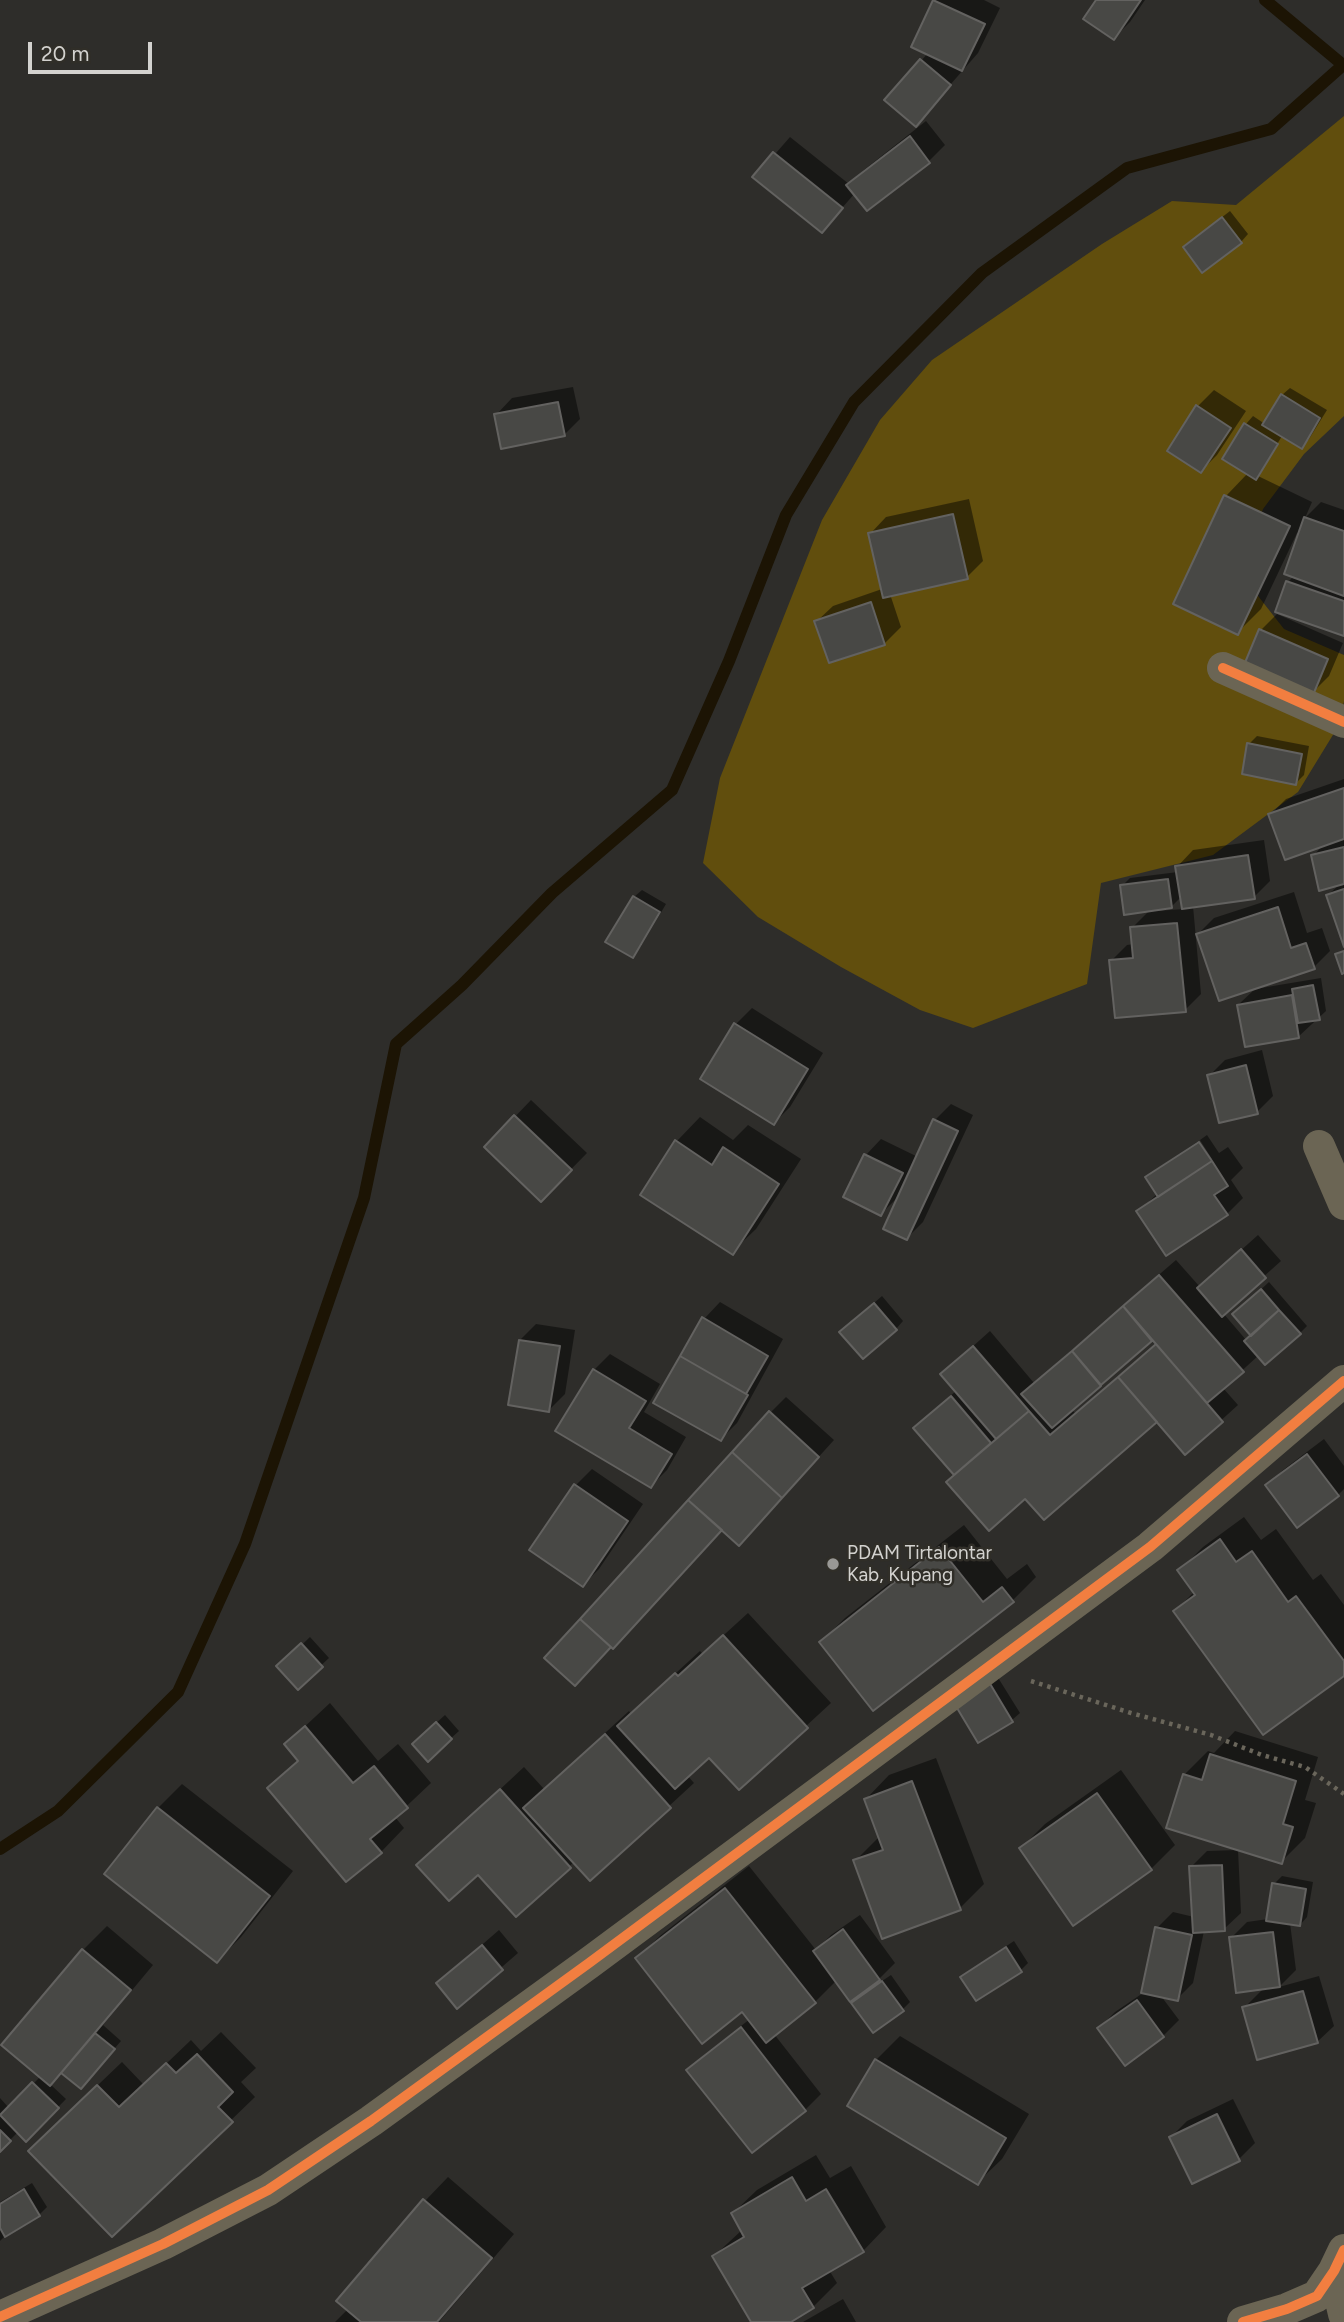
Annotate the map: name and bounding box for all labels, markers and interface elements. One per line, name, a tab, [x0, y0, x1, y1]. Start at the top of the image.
scale bar	[32, 28, 156, 72]
text: 20 m	[41, 41, 89, 66]
place label: PDAM Tirtalontar Kab, Kupang	[847, 1542, 992, 1586]
marker: PDAM Tirtalontar Kab, Kupang	[825, 1556, 841, 1572]

